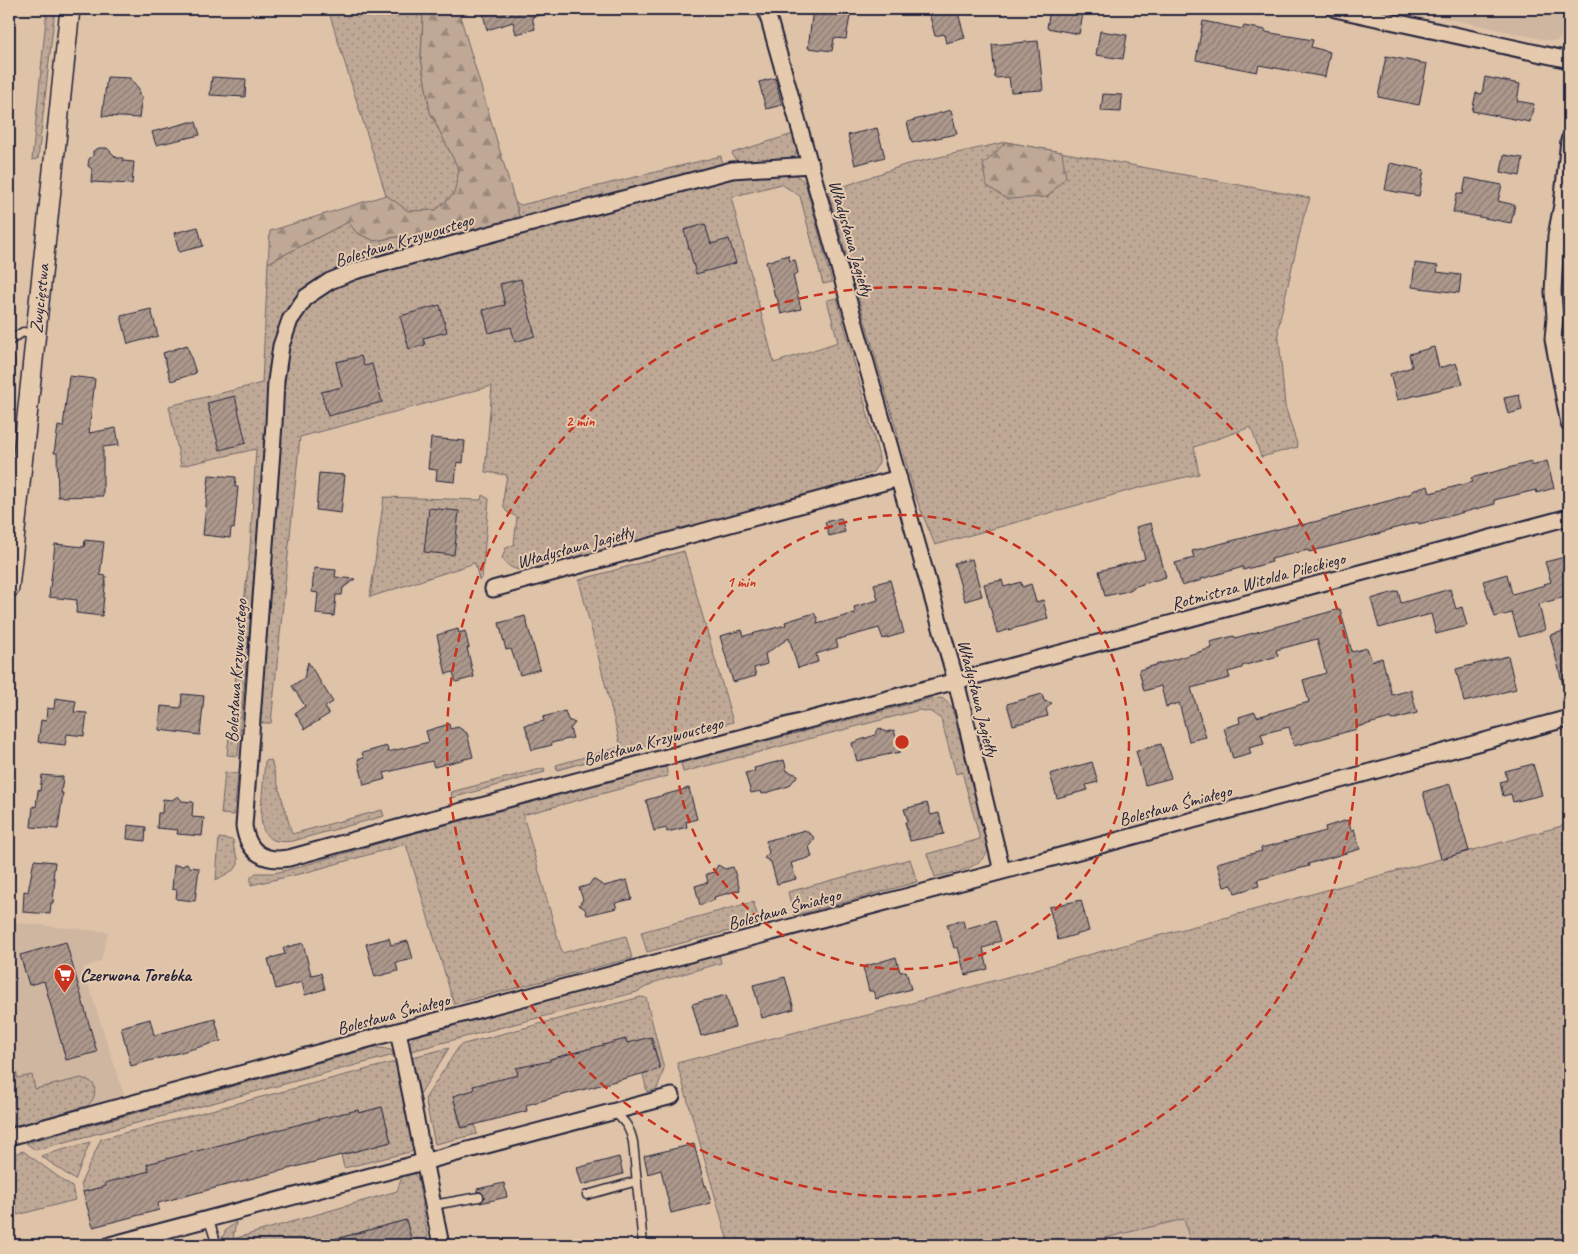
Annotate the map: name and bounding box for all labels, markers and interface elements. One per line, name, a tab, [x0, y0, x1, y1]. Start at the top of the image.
street label: Władysława Jagiełły	[824, 177, 879, 300]
street label: Bolesława Krzywoustego	[332, 208, 477, 272]
street label: Zwycięstwa	[25, 262, 54, 334]
text: 2 min	[566, 412, 595, 431]
street label: Władysława Jagiełły	[514, 520, 637, 573]
street label: Rotmistrza Witolda Pileckiego	[1169, 547, 1349, 615]
text: 1 min	[727, 573, 756, 592]
street label: Bolesława Krzywoustego	[220, 597, 252, 743]
street label: Władysława Jagiełły	[953, 637, 1004, 760]
street label: Bolesława Krzywoustego	[581, 711, 727, 770]
centre of rings	[893, 733, 911, 751]
street label: Bolesława Śmiałego	[1116, 779, 1235, 831]
street label: Bolesława Śmiałego	[725, 883, 844, 935]
supermarket icon: Czerwona Torebka	[52, 963, 76, 994]
place label: Czerwona Torebka	[80, 964, 192, 986]
street label: Bolesława Śmiałego	[334, 988, 453, 1040]

